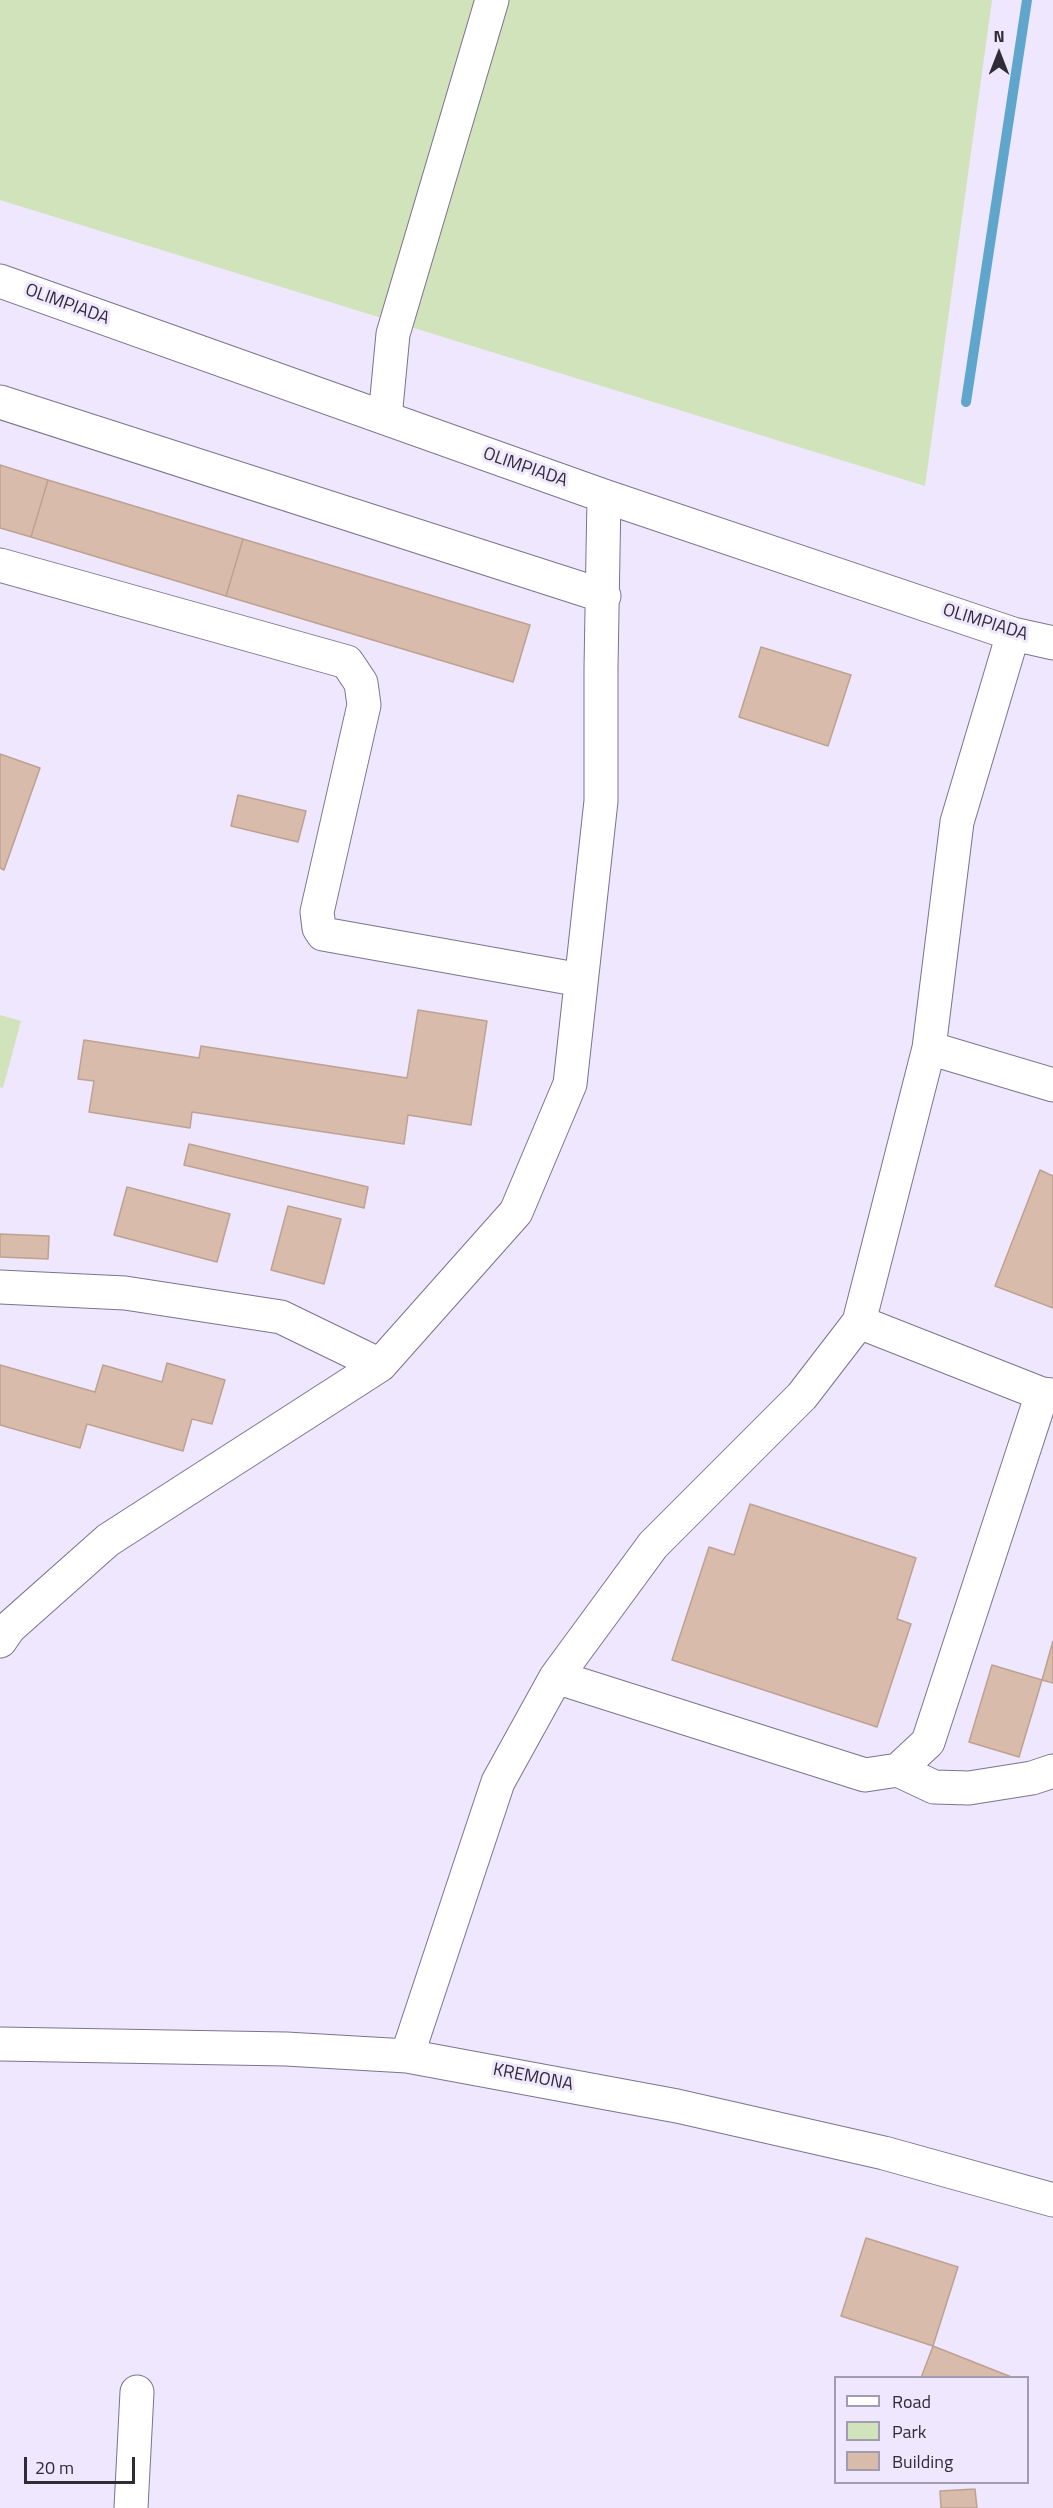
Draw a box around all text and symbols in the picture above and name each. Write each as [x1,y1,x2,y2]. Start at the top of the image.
north arrow [969,24,1029,84]
text: N [993,24,1005,48]
street label: OLIMPIADA [22,280,112,330]
street label: OLIMPIADA [480,443,570,493]
street label: OLIMPIADA [940,600,1030,646]
street label: KREMONA [491,2060,575,2096]
legend [834,2376,1029,2484]
text: Road [892,2388,931,2415]
text: Park [892,2418,926,2445]
scale bar [27,2445,138,2483]
text: Building [892,2448,953,2475]
text: 20 m [35,2454,74,2481]

